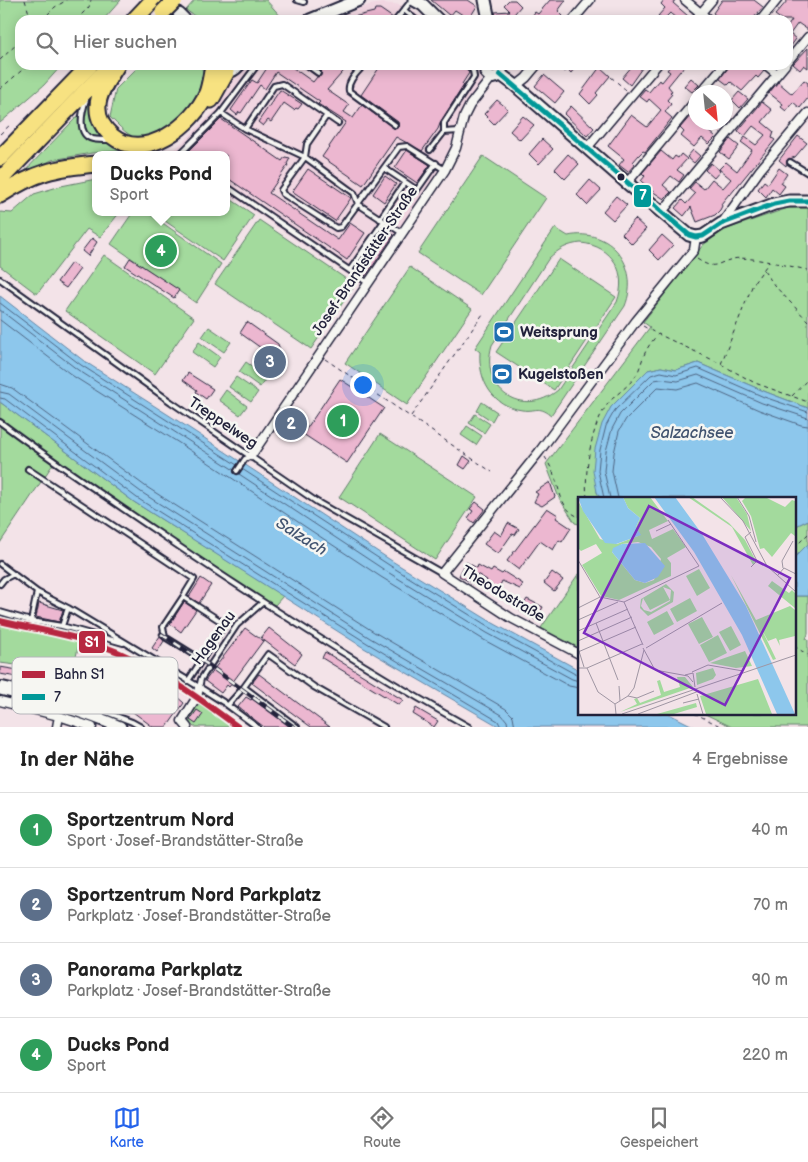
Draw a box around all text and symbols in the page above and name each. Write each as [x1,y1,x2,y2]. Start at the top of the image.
search box [15,15,793,70]
icon: search [33,29,61,57]
text: Hier suchen [73,31,177,54]
north arrow [688,85,733,130]
popup [92,151,230,216]
text: Ducks Pond [110,163,212,186]
unlabelled marker [616,172,626,182]
street label: Josef-Brandstätter-Straße [308,183,422,339]
line badge: 7 [633,184,652,208]
text: Sport [110,186,149,205]
text: 7 [639,187,647,204]
pin: 4 [145,232,177,270]
sports icon: Weitsprung [492,320,516,344]
place label: Weitsprung [520,323,598,342]
pin: 3 [254,343,286,381]
sports icon: Kugelstoßen [490,362,514,386]
place label: Kugelstoßen [518,365,604,384]
your location [350,372,376,398]
street label: Treppelweg [185,393,261,453]
pin: 1 [327,402,359,440]
pin: 2 [275,405,307,443]
water label: Salzachsee [650,424,734,443]
inset map [578,497,796,714]
water label: Salzach [272,514,330,560]
street label: Theodostraße [458,562,548,626]
street label: Hagenau [188,607,240,669]
line badge: S1 [78,630,106,654]
text: S1 [85,634,99,651]
legend [12,657,178,714]
text: Bahn S1 [54,666,105,683]
text: 7 [54,689,61,706]
text: In der Nähe [20,747,134,772]
text: 4 Ergebnisse [692,750,788,769]
text: Sportzentrum Nord [67,809,234,832]
text: 1 [33,821,39,840]
text: 40 m [751,821,788,840]
text: Sport · Josef-Brandstätter-Straße [67,832,303,851]
text: Sportzentrum Nord Parkplatz [67,884,321,907]
text: 2 [31,896,41,915]
text: 70 m [753,896,788,915]
text: Parkplatz · Josef-Brandstätter-Straße [67,907,331,926]
text: Panorama Parkplatz [67,959,242,982]
text: 3 [31,971,41,990]
text: 90 m [752,971,788,990]
text: Parkplatz · Josef-Brandstätter-Straße [67,982,331,1001]
text: Ducks Pond [67,1034,169,1057]
text: 4 [31,1046,41,1065]
text: 220 m [742,1046,788,1065]
text: Sport [67,1057,106,1076]
tab: Karte [110,1104,144,1151]
tab: Route [363,1104,401,1151]
tab: Gespeichert [620,1104,698,1151]

